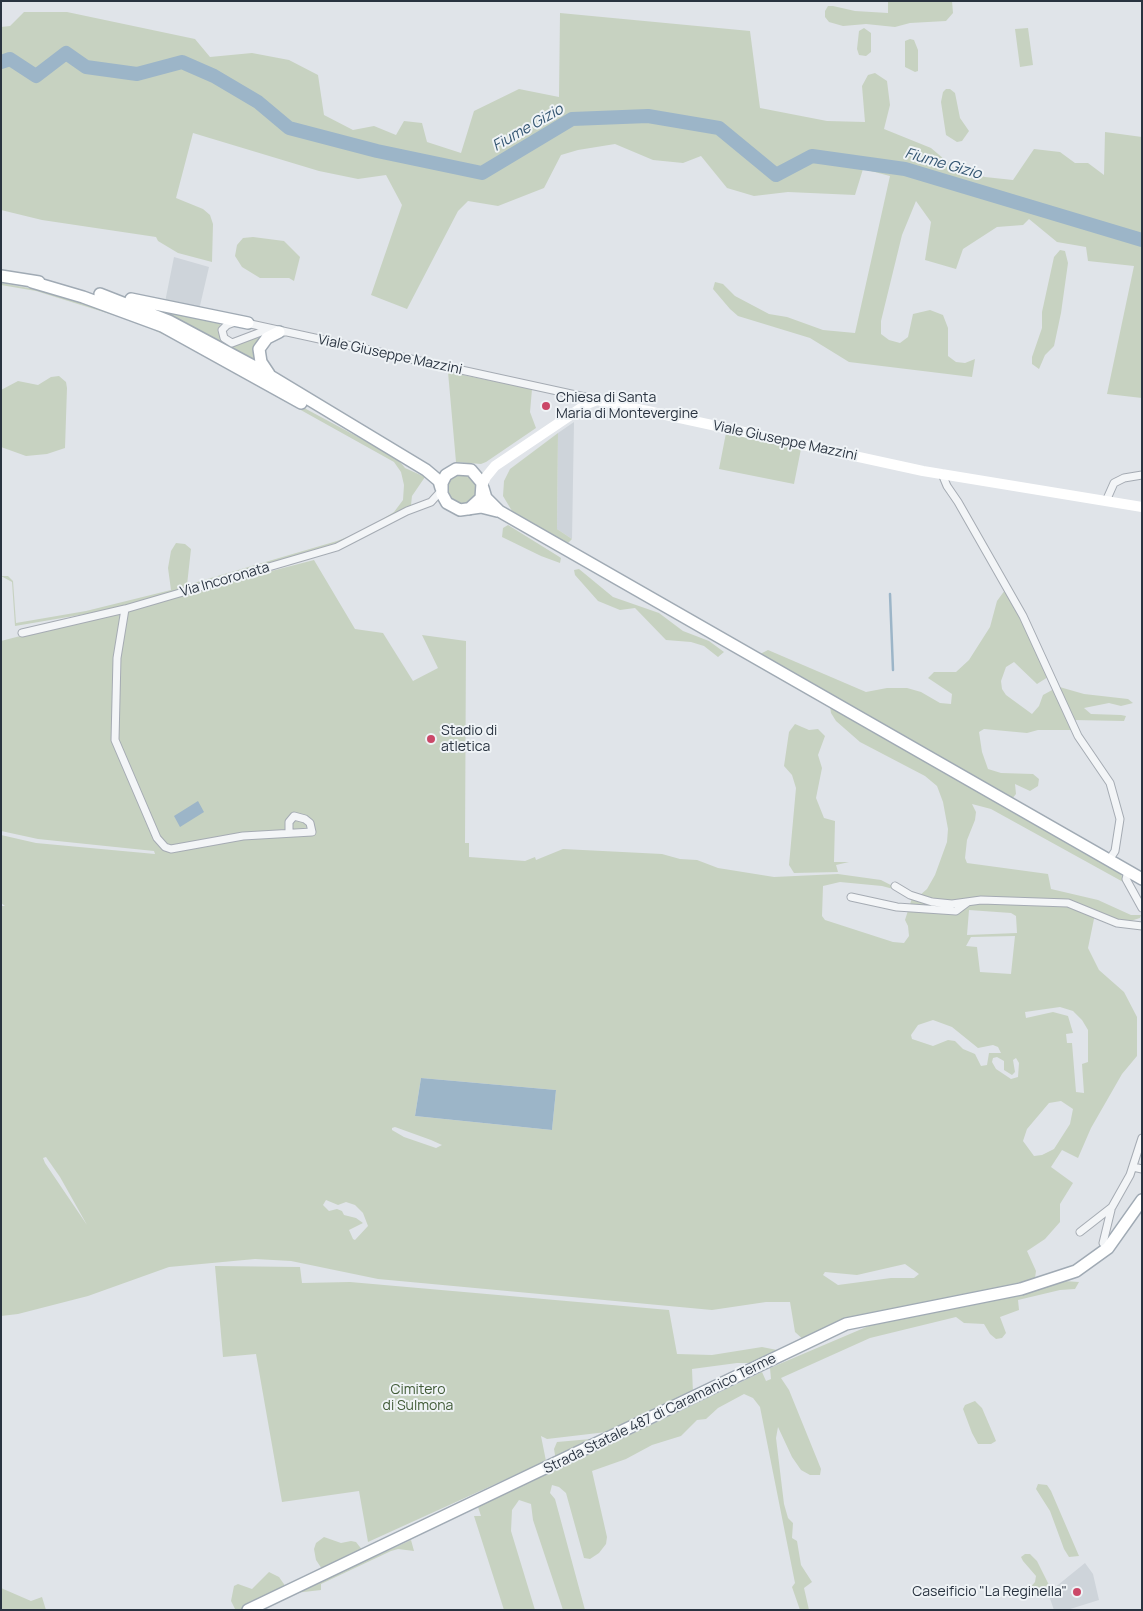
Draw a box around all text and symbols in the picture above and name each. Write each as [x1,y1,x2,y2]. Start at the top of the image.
water label: Fiume Gizio [489,101,567,155]
water label: Fiume Gizio [903,144,983,184]
street label: Viale Giuseppe Mazzini [316,331,464,379]
place label: Chiesa di Santa Maria di Montevergine [556,390,698,422]
marker: Chiesa di Santa Maria di Montevergine [540,400,552,412]
street label: Viale Giuseppe Mazzini [711,417,859,465]
street label: Via Incoronata [178,559,272,601]
place label: Stadio di atletica [441,723,497,756]
marker: Stadio di atletica [425,733,437,745]
street label: Strada Statale 487 di Caramanico Terme [541,1350,779,1478]
park label: Cimitero di Sulmona [383,1382,453,1414]
place label: Caseificio "La Reginella" [912,1584,1067,1600]
marker: Caseificio "La Reginella" [1071,1586,1083,1598]

